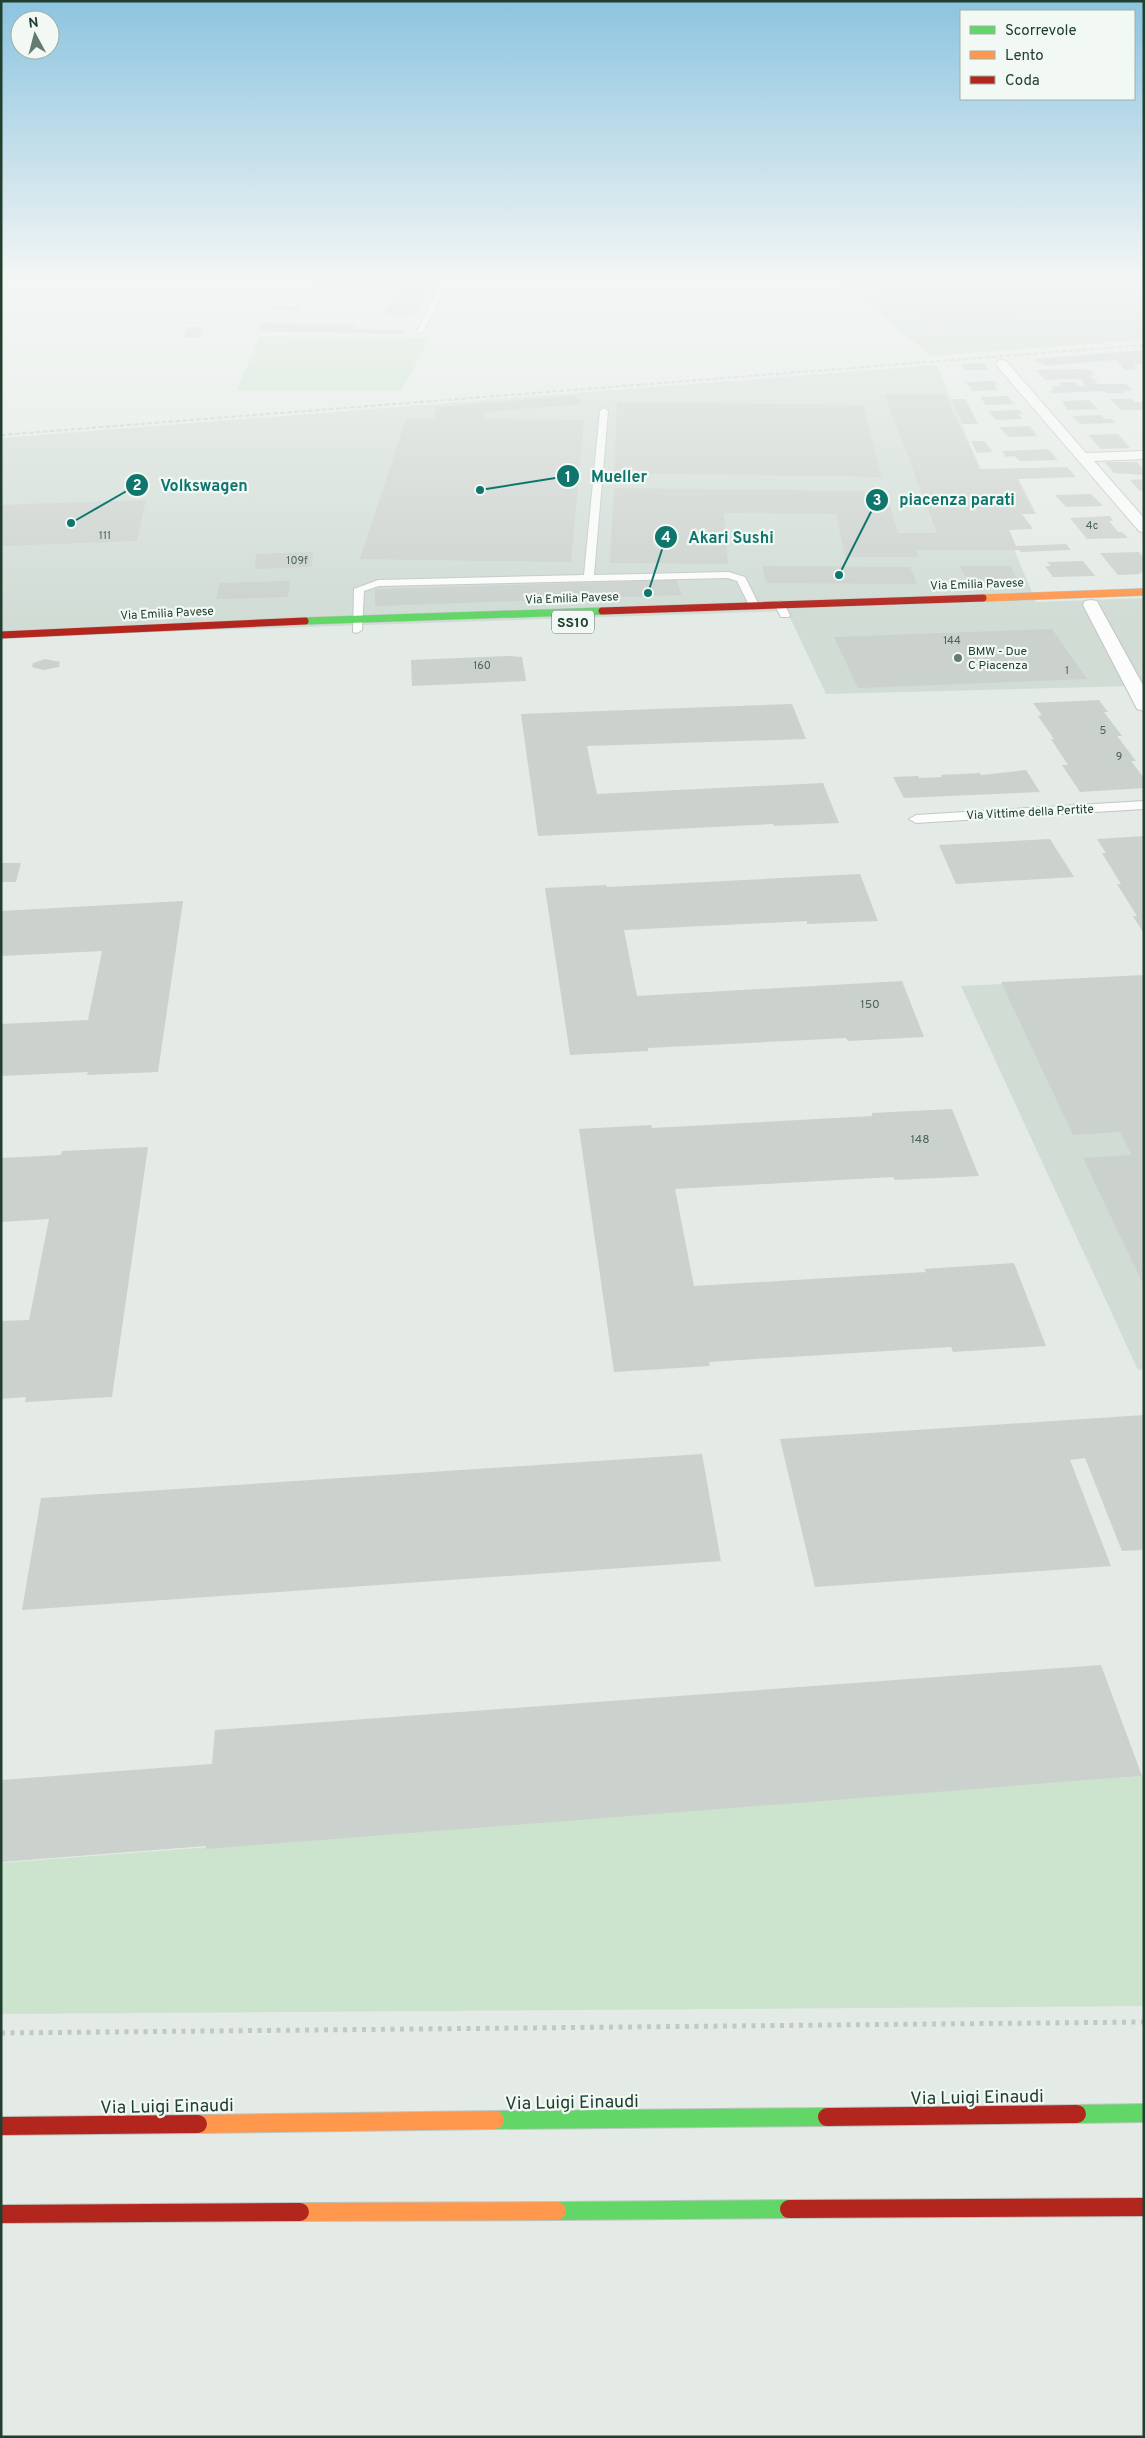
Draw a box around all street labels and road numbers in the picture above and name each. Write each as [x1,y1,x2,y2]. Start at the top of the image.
street label: Via Emilia Pavese [930,575,1024,595]
street label: Via Emilia Pavese [525,589,619,609]
street label: Via Emilia Pavese [120,604,214,624]
road number: SS10 [552,610,594,634]
street label: Via Vittime della Pertite [966,802,1094,824]
street label: Via Luigi Einaudi [910,2086,1044,2111]
street label: Via Luigi Einaudi [505,2091,639,2116]
street label: Via Luigi Einaudi [100,2095,234,2120]

